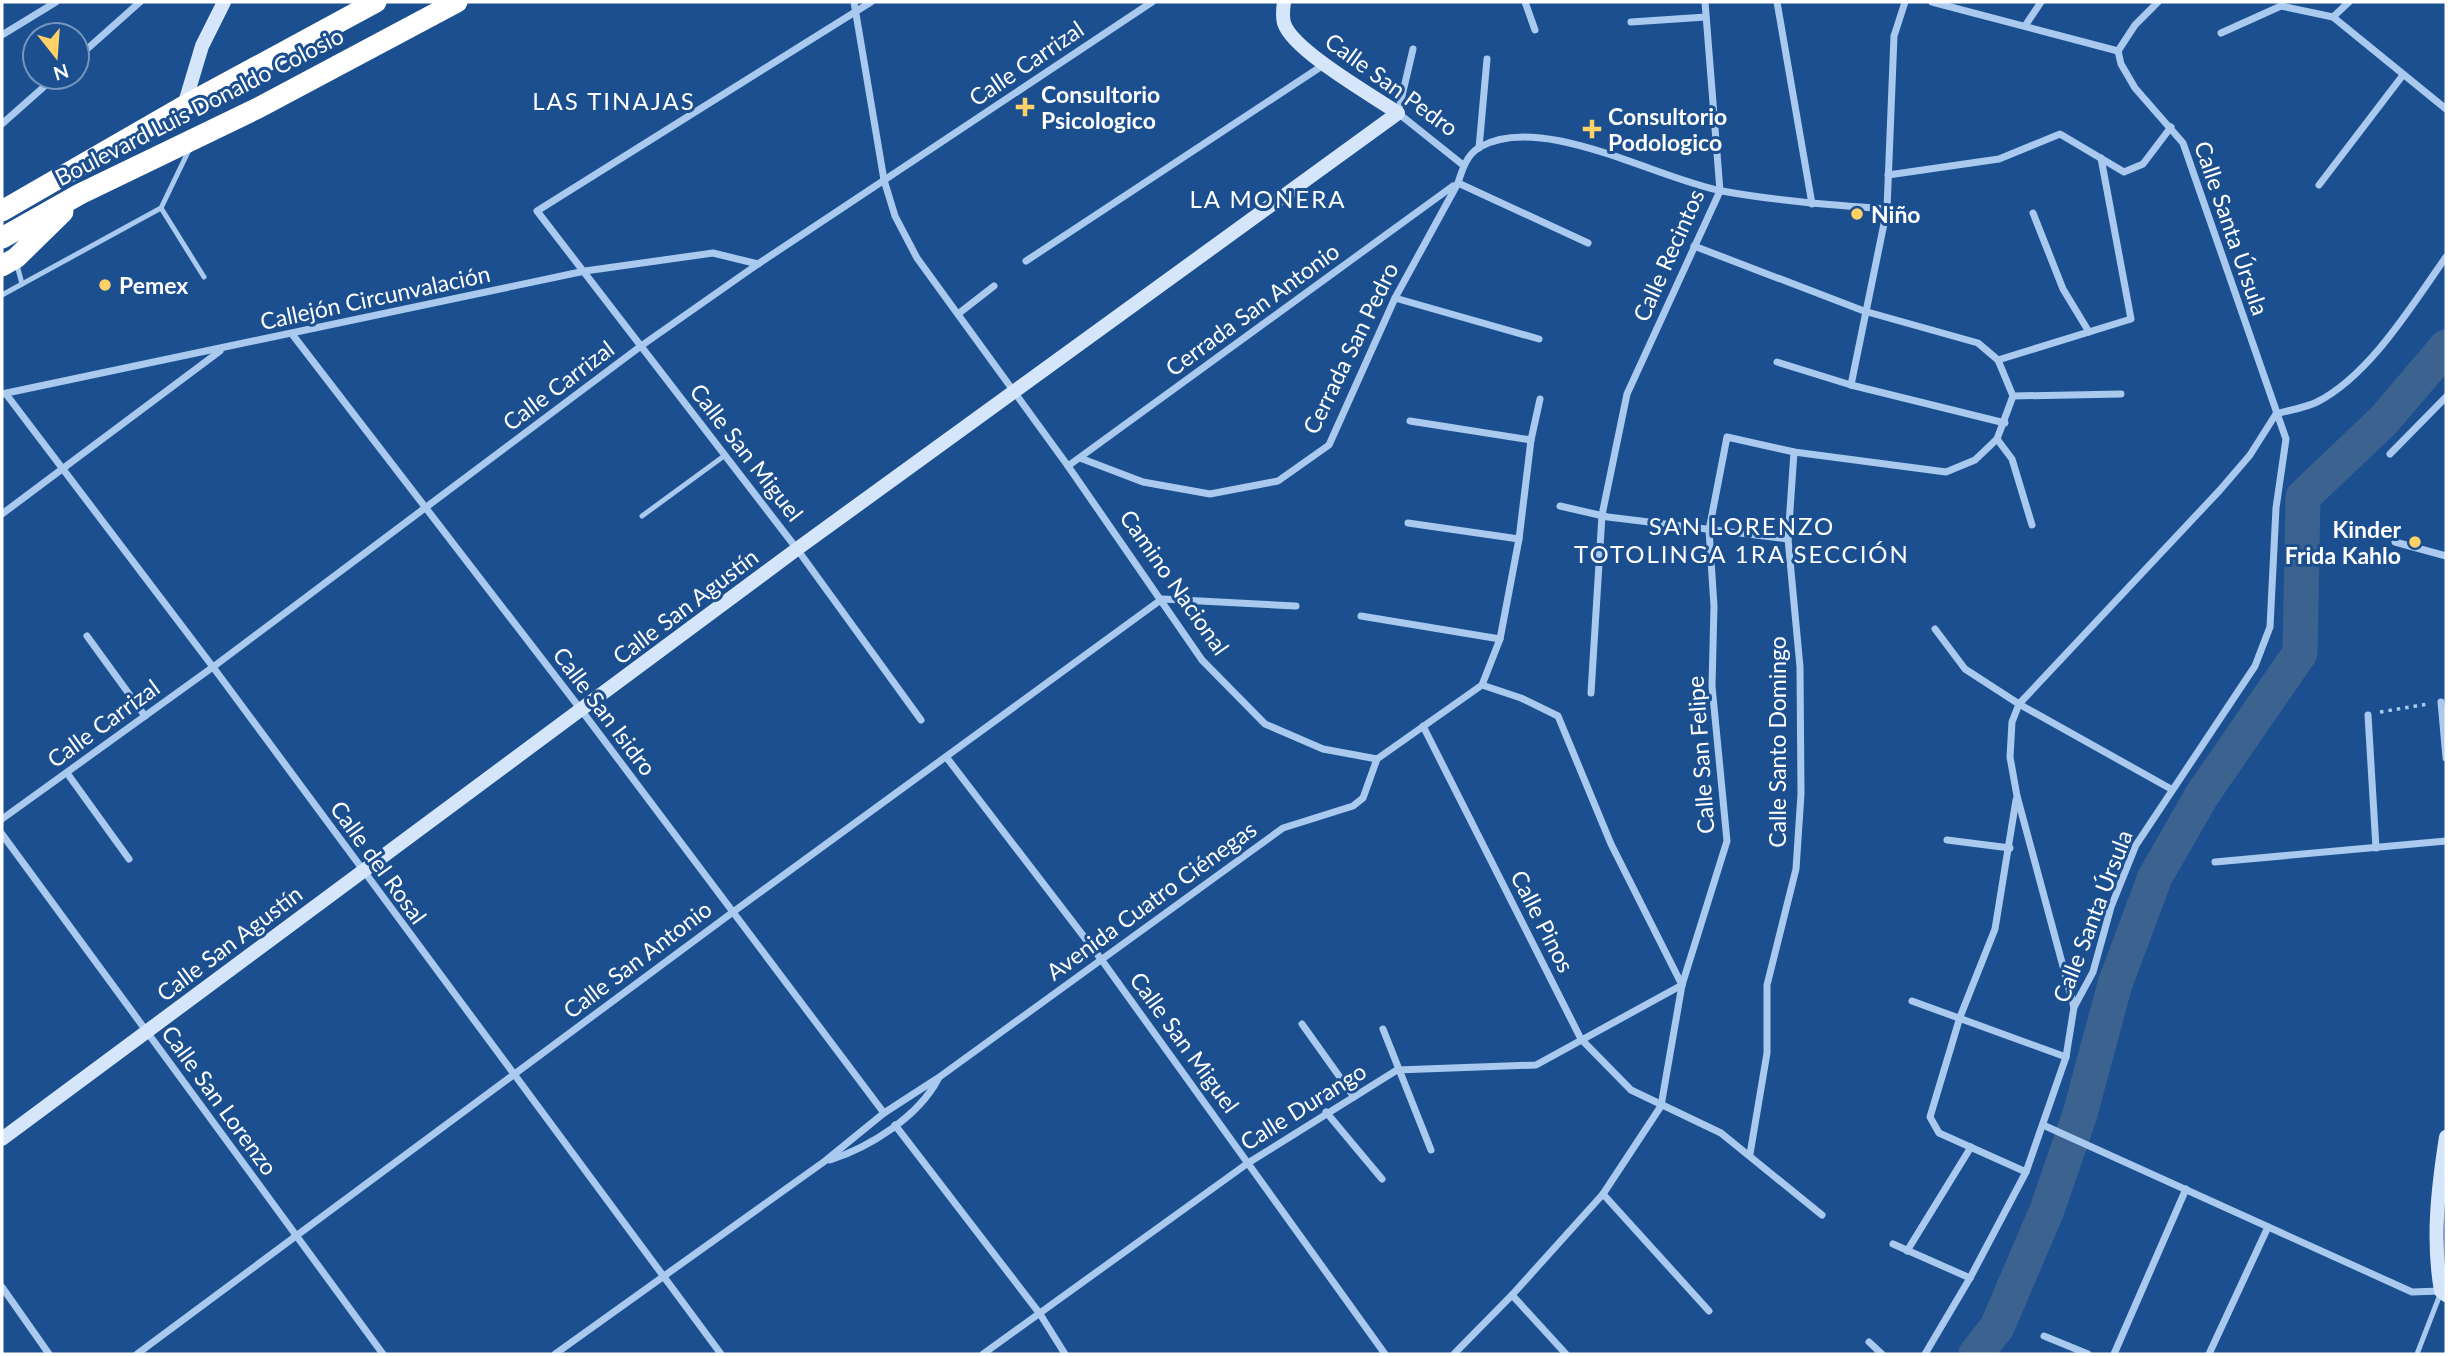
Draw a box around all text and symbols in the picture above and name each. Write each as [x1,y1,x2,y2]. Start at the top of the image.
street label: Calle Carrizal [963,14,1089,112]
north arrow [21,21,91,91]
street label: Boulevard Luis Donaldo Colosio [50,21,348,191]
street label: Calle San Pedro [1320,26,1464,142]
text: N [51,60,71,86]
place label: Consultorio Psicologico [1041,80,1160,134]
district label: LAS TINAJAS [532,86,696,115]
marker: Consultorio Psicologico [1015,97,1035,117]
place label: Consultorio Podologico [1608,102,1727,156]
marker: Consultorio Podologico [1582,119,1602,139]
street label: Calle Santa Úrsula [2189,137,2275,319]
district label: LA MONERA [1190,184,1346,213]
street label: Calle Recintos [1626,184,1710,325]
place label: Niño [1871,200,1921,228]
marker: Niño [1849,206,1865,222]
street label: Cerrada San Antonio [1160,237,1344,381]
street label: Cerrada San Pedro [1296,258,1404,438]
street label: Callejón Circunvalación [257,259,493,335]
place label: Pemex [119,271,188,299]
marker: Pemex [97,277,113,293]
street label: Calle Carrizal [497,334,619,436]
street label: Calle San Miguel [684,377,810,527]
street label: Camino Nacional [1115,504,1235,660]
district label: SAN LORENZO TOTOLINGA 1RA SECCIÓN [1574,511,1910,568]
place label: Kinder Frida Kahlo [2285,515,2401,569]
marker: Kinder Frida Kahlo [2407,534,2423,550]
street label: Calle San Agustín [607,542,763,670]
street label: Calle Santo Domingo [1763,636,1791,848]
street label: Calle San Isidro [548,641,662,781]
street label: Calle Carrizal [41,673,165,773]
street label: Calle San Felipe [1681,675,1719,835]
street label: Calle del Rosal [325,795,433,929]
street label: Avenida Cuatro Ciénegas [1041,814,1261,986]
street label: Calle Santa Úrsula [2046,826,2138,1006]
street label: Calle Pinos [1505,865,1581,977]
street label: Calle San Agustín [151,879,307,1007]
street label: Calle San Antonio [557,894,717,1024]
street label: Calle San Miguel [1125,966,1245,1118]
street label: Calle San Lorenzo [156,1020,284,1180]
street label: Calle Durango [1235,1056,1371,1156]

